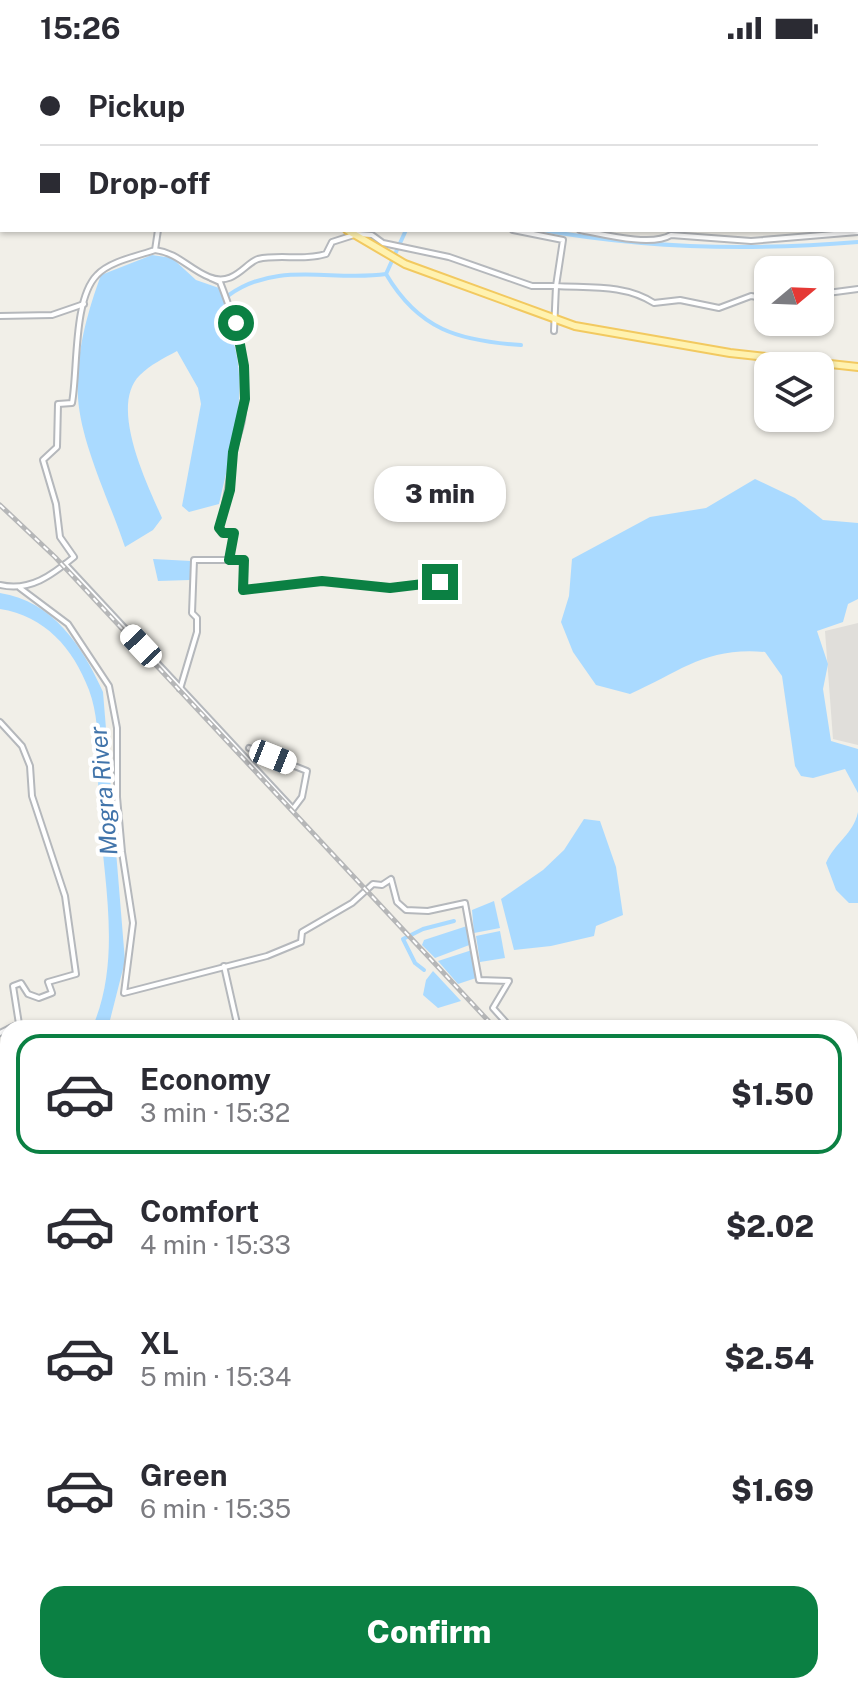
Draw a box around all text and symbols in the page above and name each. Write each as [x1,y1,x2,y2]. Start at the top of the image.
text: 15:26 [40,10,121,46]
text: Pickup [88,88,185,124]
text: Drop-off [88,165,210,201]
north arrow [754,256,834,336]
map controls [754,256,834,432]
route start [218,305,254,341]
button: layers [754,352,834,432]
callout: 3 min [374,466,506,522]
text: 3 min [405,478,475,509]
route end [422,564,458,600]
car [116,620,166,672]
water label: Mogra River [83,724,123,857]
car [246,737,300,777]
icon: car [44,1058,116,1130]
text: Economy [140,1061,271,1097]
text: $1.50 [731,1076,814,1112]
text: 3 min · 15:32 [140,1097,290,1128]
icon: car [44,1190,116,1262]
text: Comfort [140,1193,259,1229]
text: $2.02 [726,1208,814,1244]
text: 4 min · 15:33 [140,1229,291,1260]
icon: car [44,1322,116,1394]
text: XL [140,1325,179,1361]
text: $2.54 [724,1340,814,1376]
text: 5 min · 15:34 [140,1361,291,1392]
icon: car [44,1454,116,1526]
text: Green [140,1457,227,1493]
text: $1.69 [731,1472,814,1508]
text: 6 min · 15:35 [140,1493,291,1524]
button: Confirm [40,1586,818,1678]

